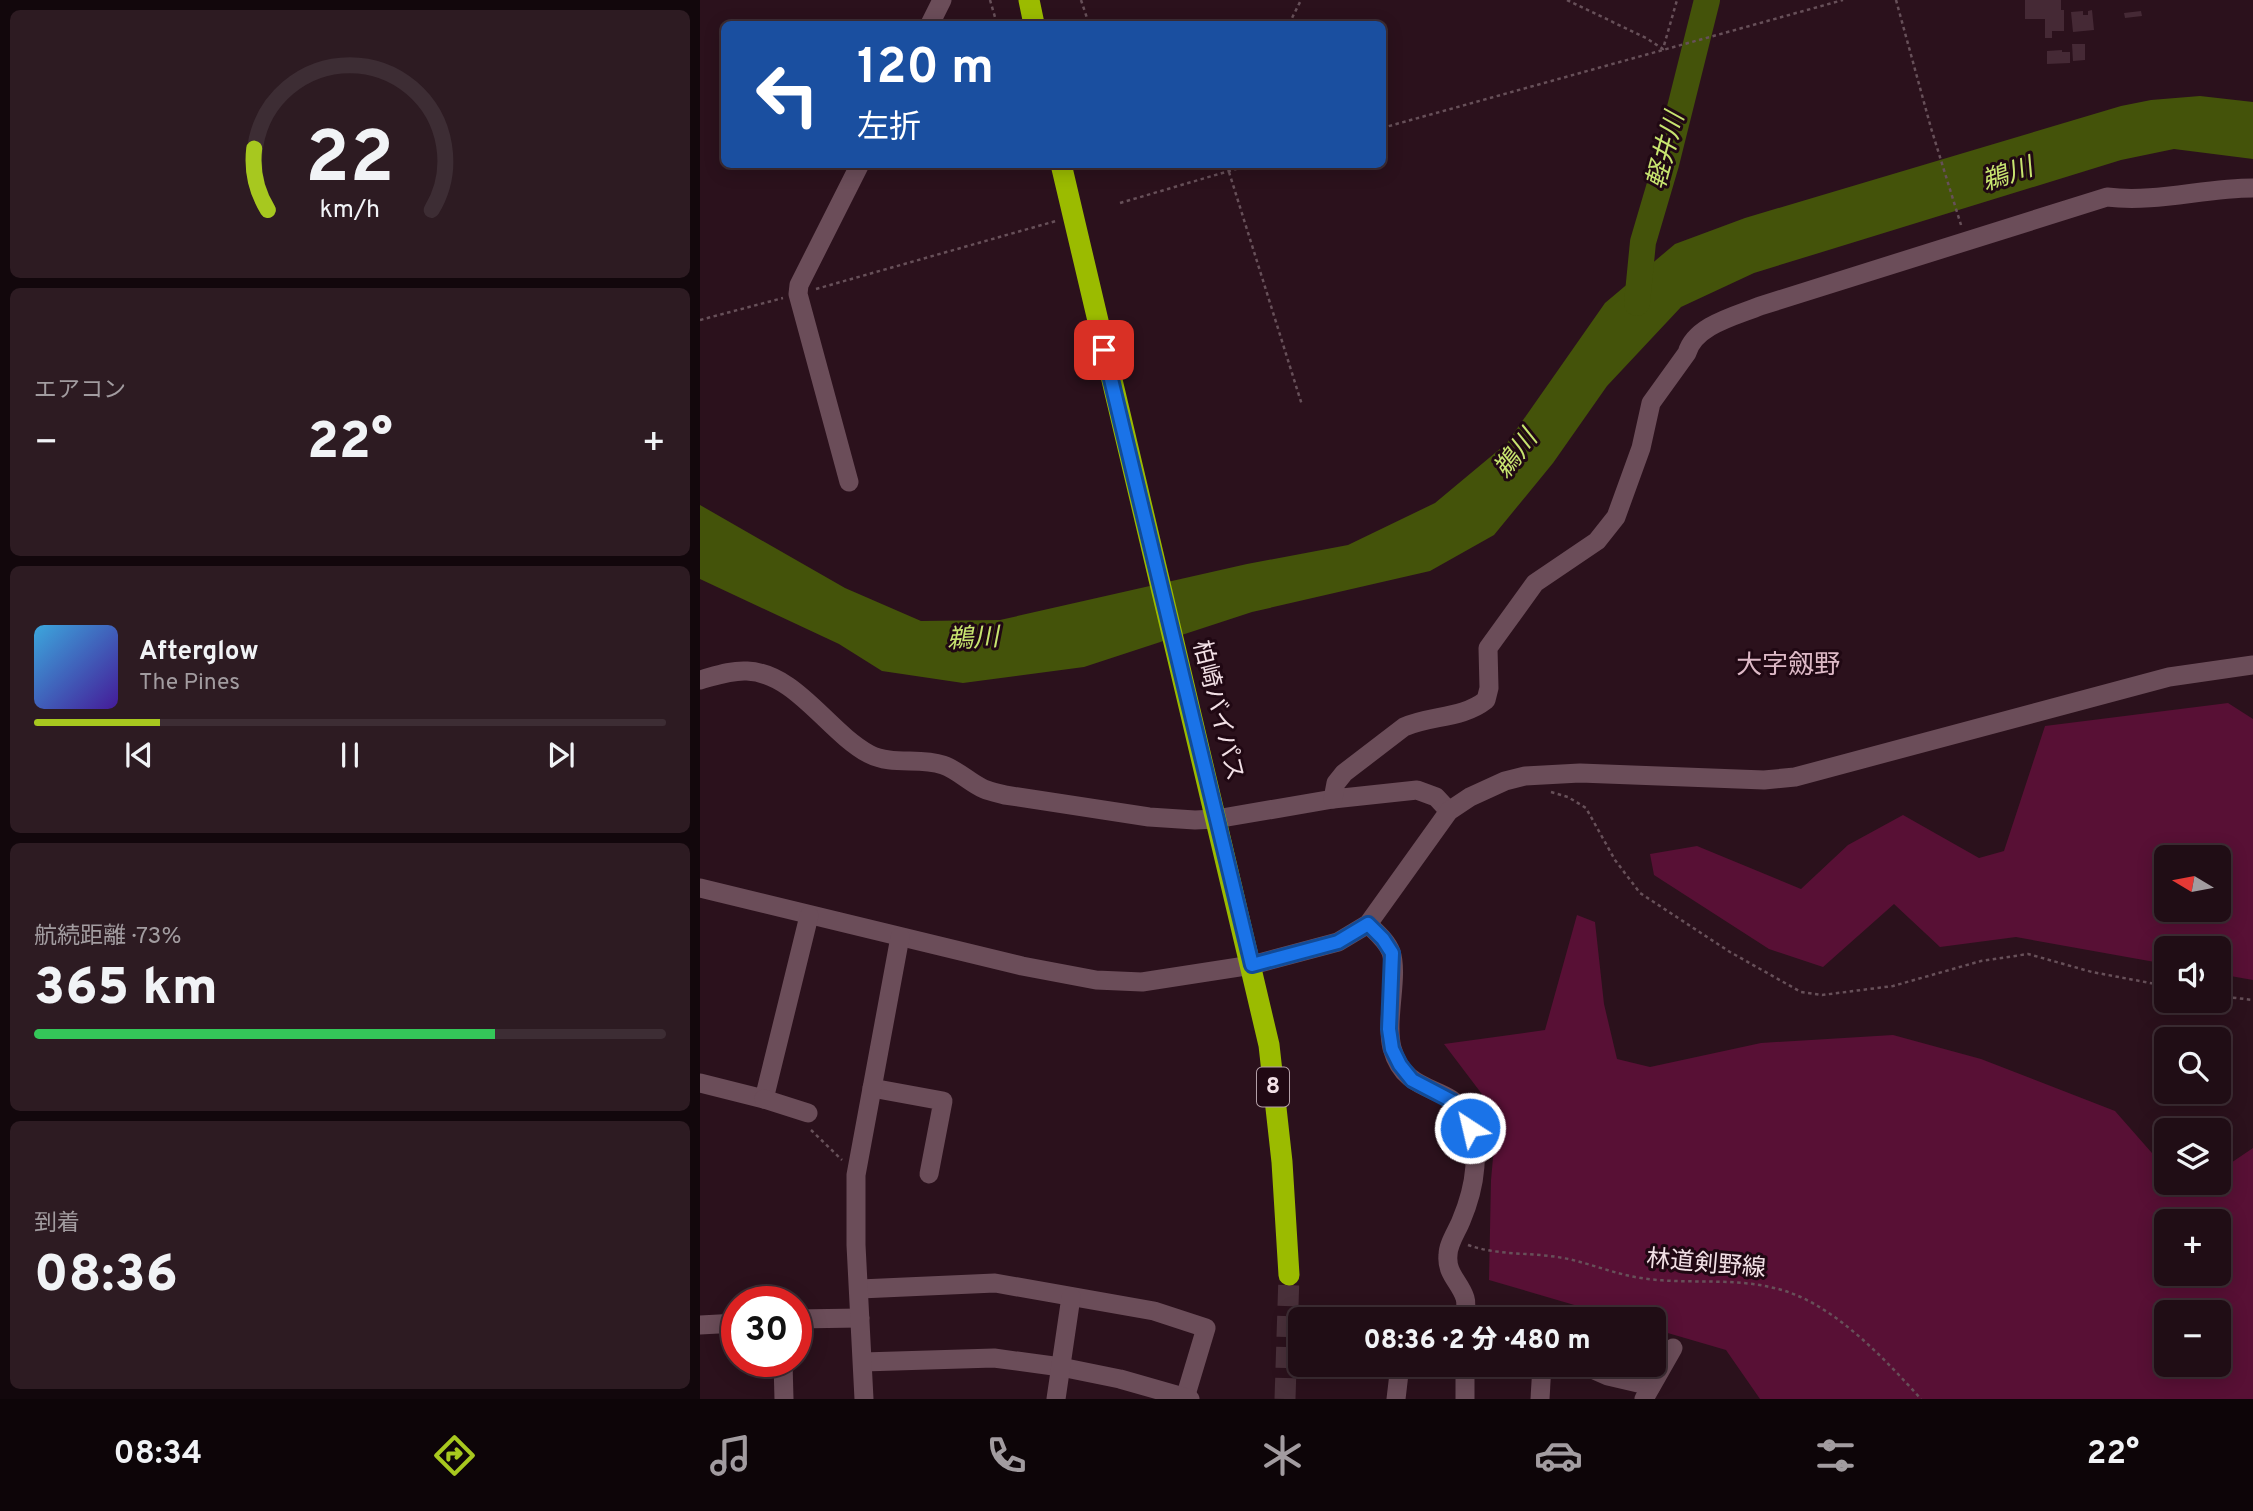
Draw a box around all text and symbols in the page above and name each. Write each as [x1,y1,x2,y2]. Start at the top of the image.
text: 120 m [857,39,994,101]
icon: left [742,49,833,140]
water label: 軽井川 [1641,106,1694,193]
text: 左折 [857,109,921,149]
text: 22 [305,116,395,208]
water label: 鵜川 [1978,151,2041,200]
text: km/h [320,195,380,227]
pin [1074,320,1134,380]
icon: arrive [1085,331,1123,369]
text: エアコン [34,377,126,406]
text: 22° [307,411,393,477]
text: − [34,420,59,469]
text: + [641,420,666,469]
water label: 鵜川 [1488,422,1548,486]
water label: 鵜川 [946,622,1003,658]
text: Afterglow [139,636,259,669]
street label: 柏崎バイパス [1185,638,1249,784]
district label: 大字劔野 [1736,650,1840,683]
text: The Pines [139,669,240,698]
icon: previous [120,736,158,774]
icon: pause [331,736,369,774]
icon: next [542,736,580,774]
north arrow [2154,845,2231,922]
map controls [2154,845,2231,1377]
text: 航続距離 · 73% [34,923,181,952]
button: sound [2154,936,2231,1013]
text: 365 km [34,957,218,1023]
button: search [2154,1027,2231,1104]
road number: 8 [1257,1068,1289,1106]
position arrow [1433,1091,1507,1165]
button: layers [2154,1118,2231,1195]
button: + [2154,1209,2231,1286]
text: 到着 [34,1210,80,1239]
text: 08:36 [34,1244,178,1310]
street label: 林道剣野線 [1645,1245,1767,1285]
speed limit sign: 30 [721,1286,812,1377]
button: − [2154,1300,2231,1377]
text: 08:36 · 2 分 · 480 m [1364,1325,1590,1358]
icon: directions [430,1431,479,1480]
icon: music [706,1431,755,1480]
icon: phone [982,1431,1031,1480]
icon: climate [1258,1431,1307,1480]
icon: car [1534,1431,1583,1480]
icon: filters [1811,1431,1860,1480]
text: 08:34 [114,1435,202,1475]
text: 22° [2087,1435,2139,1475]

